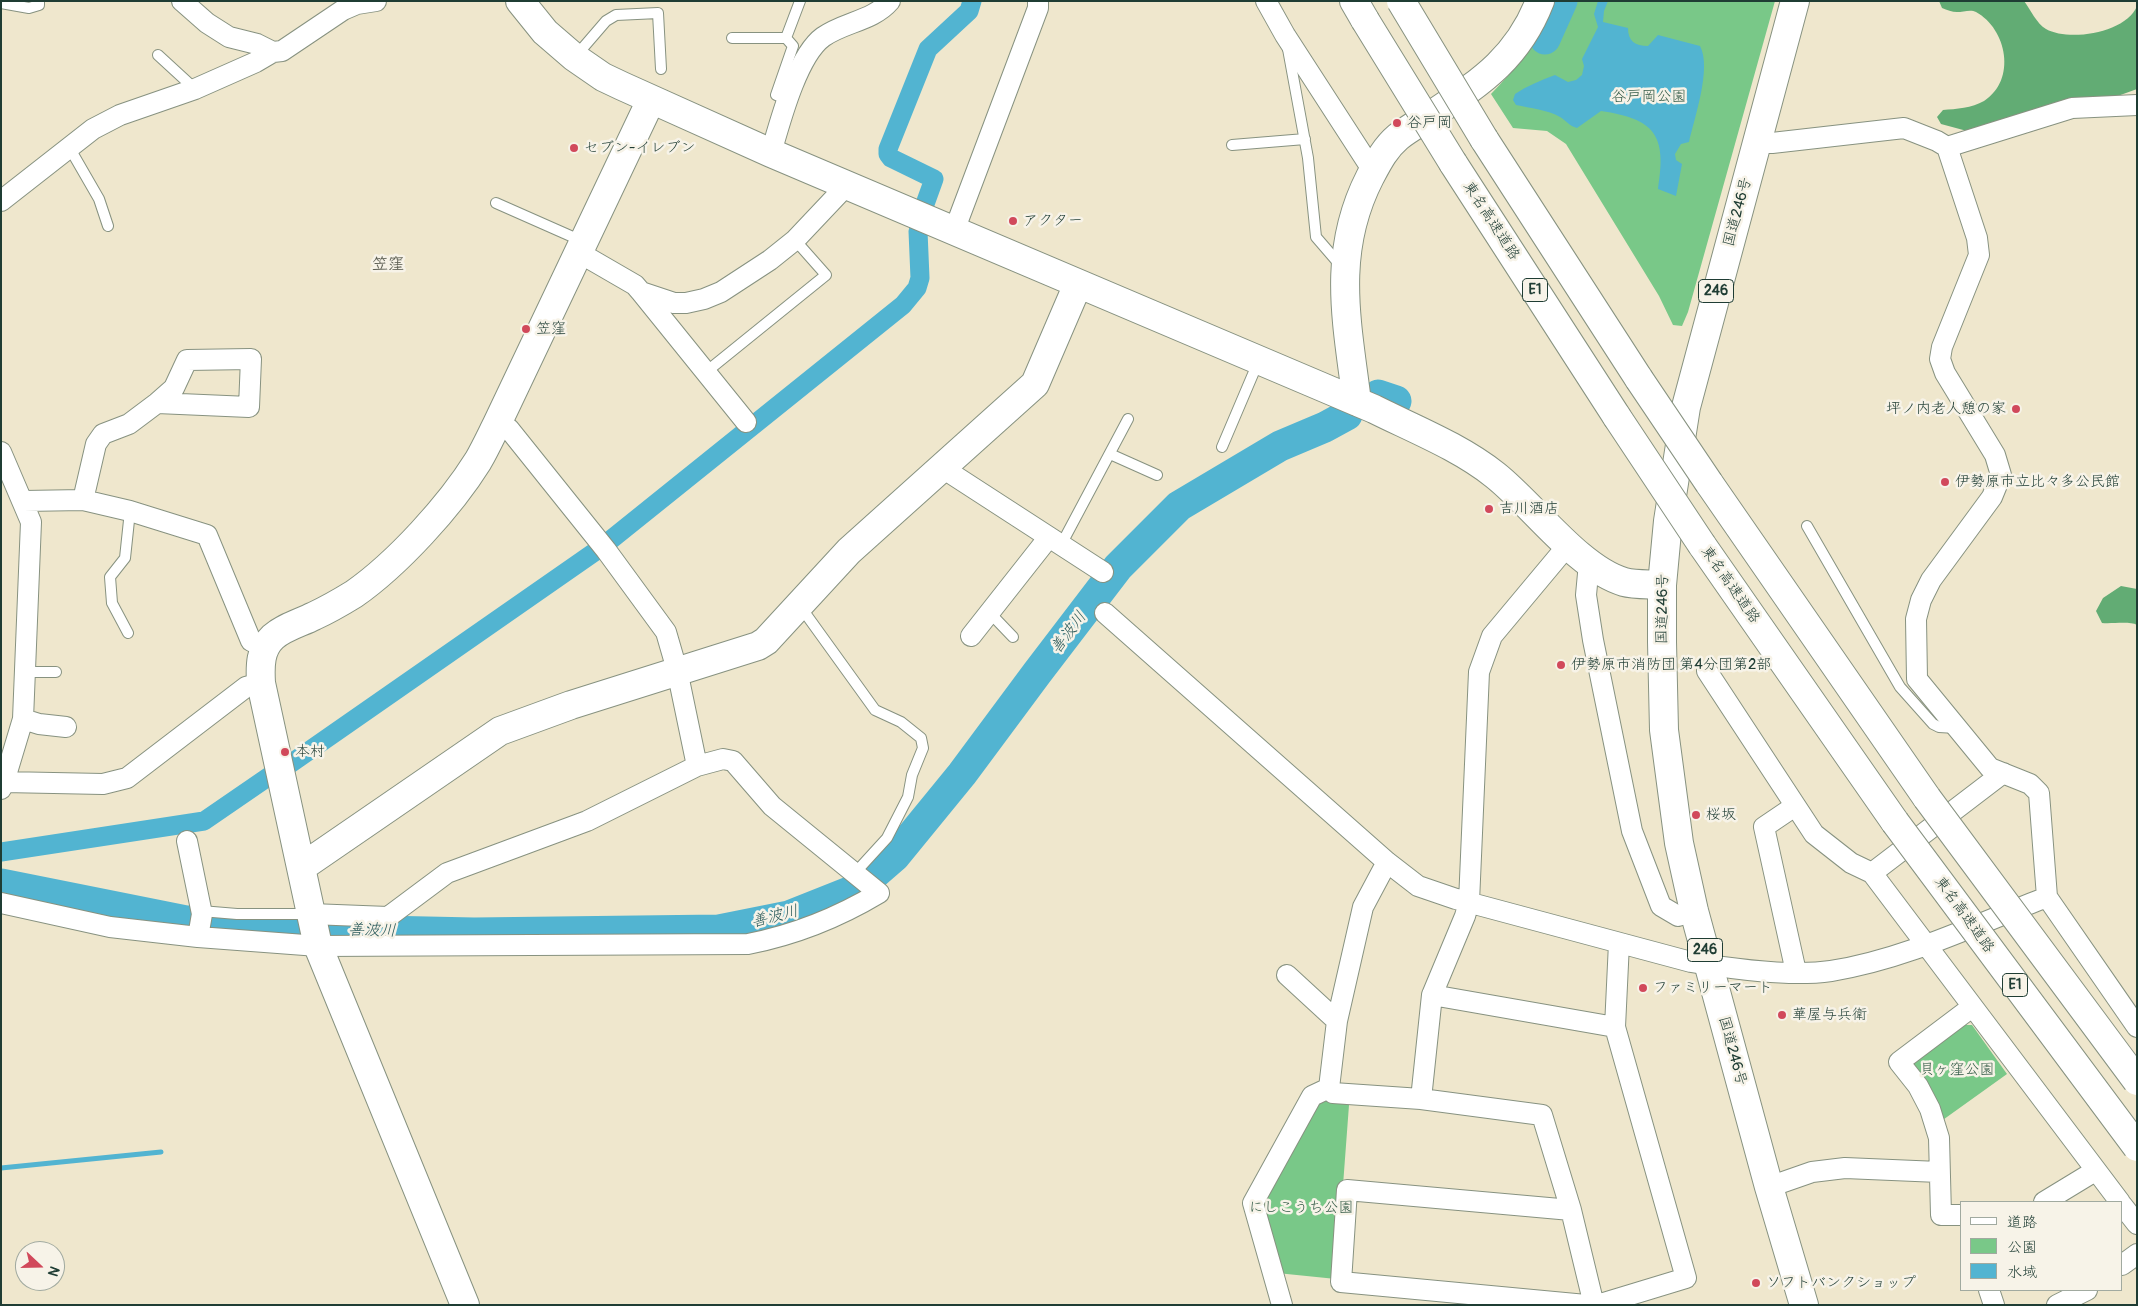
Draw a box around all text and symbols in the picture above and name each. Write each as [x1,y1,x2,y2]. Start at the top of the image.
park label: 谷戸岡公園 [1612,88,1686,106]
place label: 谷戸岡 [1407,114,1452,132]
marker: 谷戸岡 [1391,117,1403,129]
place label: セブン-イレブン [584,139,695,157]
marker: セブン-イレブン [568,142,580,154]
street label: 国道246号 [1720,175,1756,249]
street label: 東名高速道路 [1459,178,1523,264]
place label: アクター [1023,212,1083,230]
marker: アクター [1007,215,1019,227]
district label: 笠窪 [372,255,404,275]
road number: E1 [1522,278,1548,302]
road number: 246 [1698,280,1734,302]
place label: 笠窪 [536,320,566,338]
marker: 笠窪 [520,323,532,335]
place label: 坪ノ内老人憩の家 [1886,400,2006,418]
marker: 坪ノ内老人憩の家 [2010,403,2022,415]
place label: 伊勢原市立比々多公民館 [1955,473,2120,491]
marker: 伊勢原市立比々多公民館 [1939,476,1951,488]
place label: 吉川酒店 [1499,500,1559,518]
marker: 吉川酒店 [1483,503,1495,515]
street label: 東名高速道路 [1697,543,1763,627]
street label: 国道246号 [1653,573,1673,645]
water label: 善波川 [1047,608,1091,658]
place label: 伊勢原市消防団 第4分団第2部 [1571,656,1771,674]
marker: 伊勢原市消防団 第4分団第2部 [1555,659,1567,671]
place label: 本村 [295,743,325,761]
marker: 本村 [279,746,291,758]
place label: 桜坂 [1706,806,1736,824]
marker: 桜坂 [1690,809,1702,821]
street label: 東名高速道路 [1930,873,1998,957]
water label: 善波川 [749,902,801,932]
water label: 善波川 [348,921,396,941]
road number: 246 [1688,938,1722,962]
road number: E1 [2002,974,2028,996]
place label: ファミリーマート [1653,979,1773,997]
marker: ファミリーマート [1637,982,1649,994]
place label: 華屋与兵衛 [1792,1006,1867,1024]
marker: 華屋与兵衛 [1776,1009,1788,1021]
street label: 国道246号 [1714,1014,1750,1088]
park label: 貝ヶ窪公園 [1920,1061,1994,1079]
park label: にしこうち公園 [1249,1199,1353,1217]
legend [1960,1201,2123,1291]
text: 道路 [2007,1213,2037,1232]
text: 公園 [2007,1238,2037,1257]
north arrow [15,1241,65,1291]
text: 水域 [2007,1263,2037,1282]
text: N [44,1264,63,1279]
place label: ソフトバンクショップ [1766,1274,1916,1292]
marker: ソフトバンクショップ [1750,1277,1762,1289]

